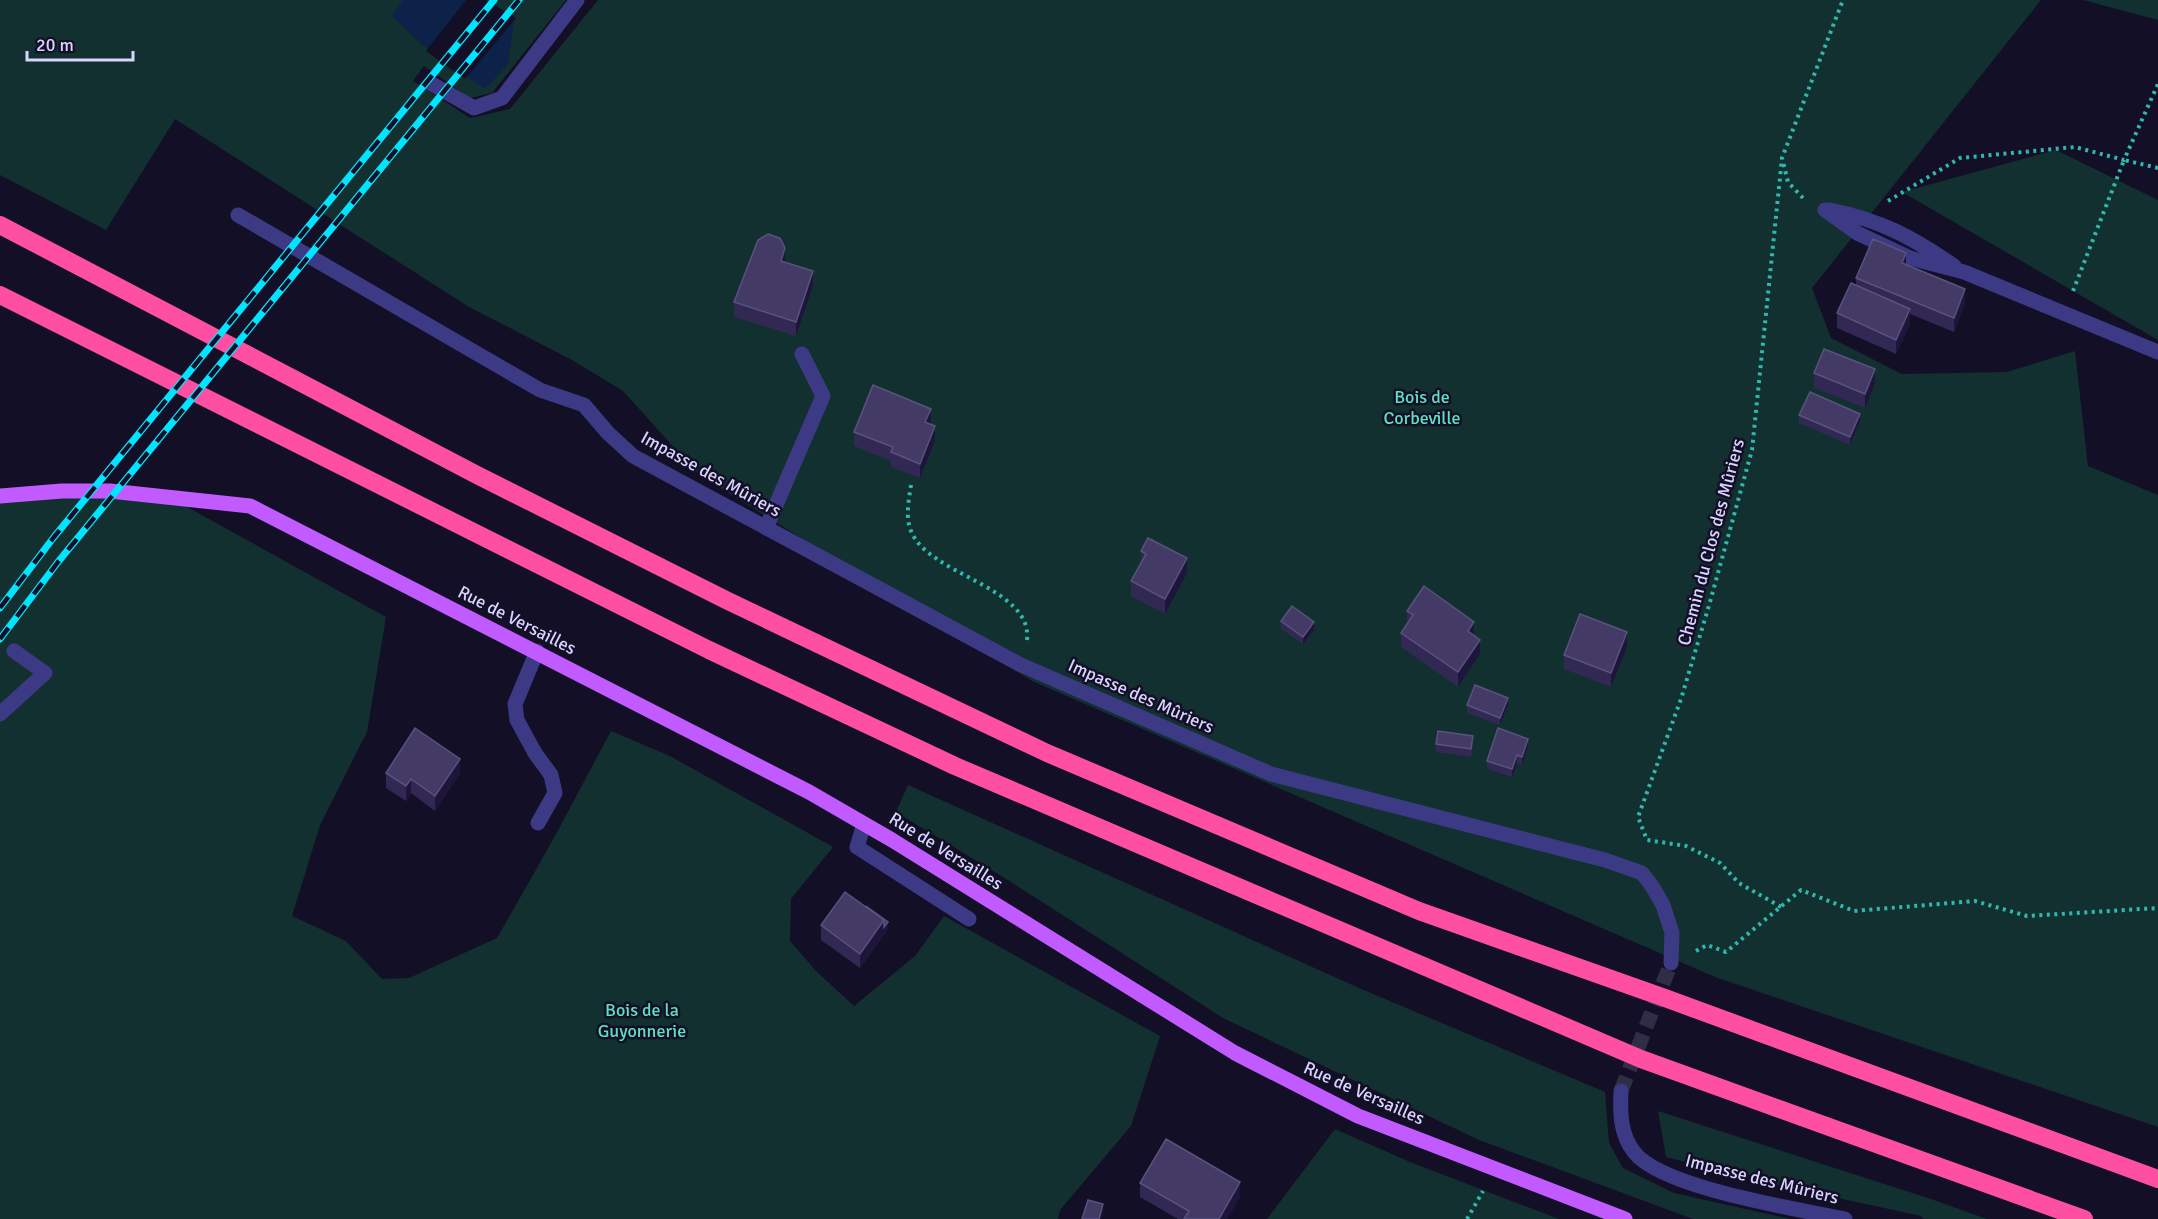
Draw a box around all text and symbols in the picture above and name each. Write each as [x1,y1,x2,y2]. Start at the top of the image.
scale bar [27,24,134,62]
text: 20 m [36,34,74,56]
park label: Bois de Corbeville [1383,386,1461,429]
street label: Impasse des Mûriers [637,426,785,522]
street label: Chemin du Clos des Mûriers [1673,436,1749,648]
street label: Rue de Versailles [454,581,580,659]
street label: Impasse des Mûriers [1065,654,1217,738]
street label: Rue de Versailles [885,807,1007,895]
park label: Bois de la Guyonnerie [598,999,686,1042]
street label: Rue de Versailles [1300,1057,1428,1129]
street label: Impasse des Mûriers [1683,1149,1841,1209]

